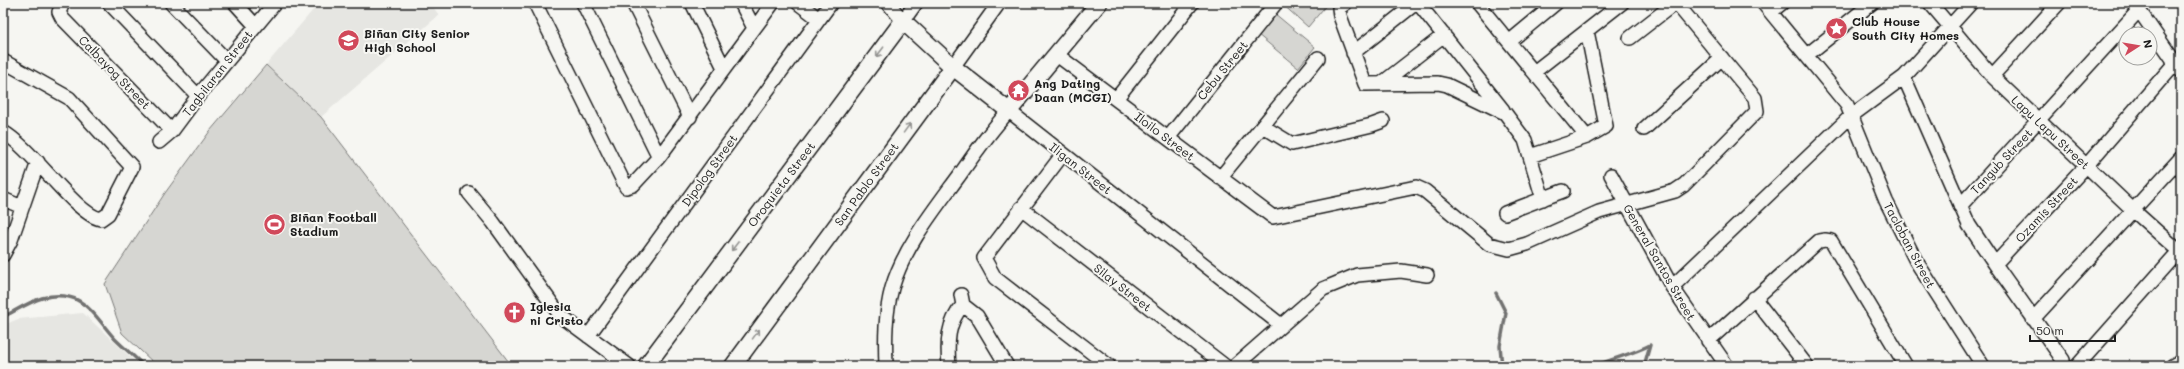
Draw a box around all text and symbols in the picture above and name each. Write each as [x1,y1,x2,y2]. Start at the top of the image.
place label: Club House South City Homes [1852,13,1959,43]
place icon: Club House South City Homes [1824,15,1850,41]
place label: Biñan City Senior High School [364,25,470,55]
north arrow [2118,26,2158,66]
street label: Tagbilaran Street [178,27,256,119]
school or university icon: Biñan City Senior High School [336,27,362,53]
street label: Calbayog Street [76,32,154,112]
street label: Cebu Street [1193,37,1251,103]
text: N [2140,38,2156,49]
one-way arrow [876,46,884,57]
place label: Ang Dating Daan (MCGI) [1034,75,1112,105]
temple icon: Ang Dating Daan (MCGI) [1006,77,1032,103]
street label: Lapu Lapu Street [2008,92,2094,172]
street label: Iloilo Street [1132,108,1198,164]
one-way arrow [903,123,911,134]
street label: Tangub Street [1966,125,2036,197]
street label: Dipolog Street [677,131,741,209]
street label: Oroquieta Street [744,138,818,230]
street label: San Pablo Street [830,139,902,229]
street label: Iligan Street [1046,139,1116,197]
street label: Ozamis Street [2011,173,2081,245]
street label: Tacloban Street [1881,199,1939,291]
street label: General Santos Street [1620,201,1700,323]
place label: Biñan Football Stadium [290,209,377,239]
sports icon: Biñan Football Stadium [261,211,287,237]
one-way arrow [731,240,740,251]
street label: Silay Street [1091,259,1155,315]
place label: Iglesia ni Cristo [530,298,583,328]
church icon: Iglesia ni Cristo [501,300,527,326]
scale bar [2030,317,2115,343]
text: 50 m [2036,322,2064,338]
one-way arrow [752,329,760,340]

